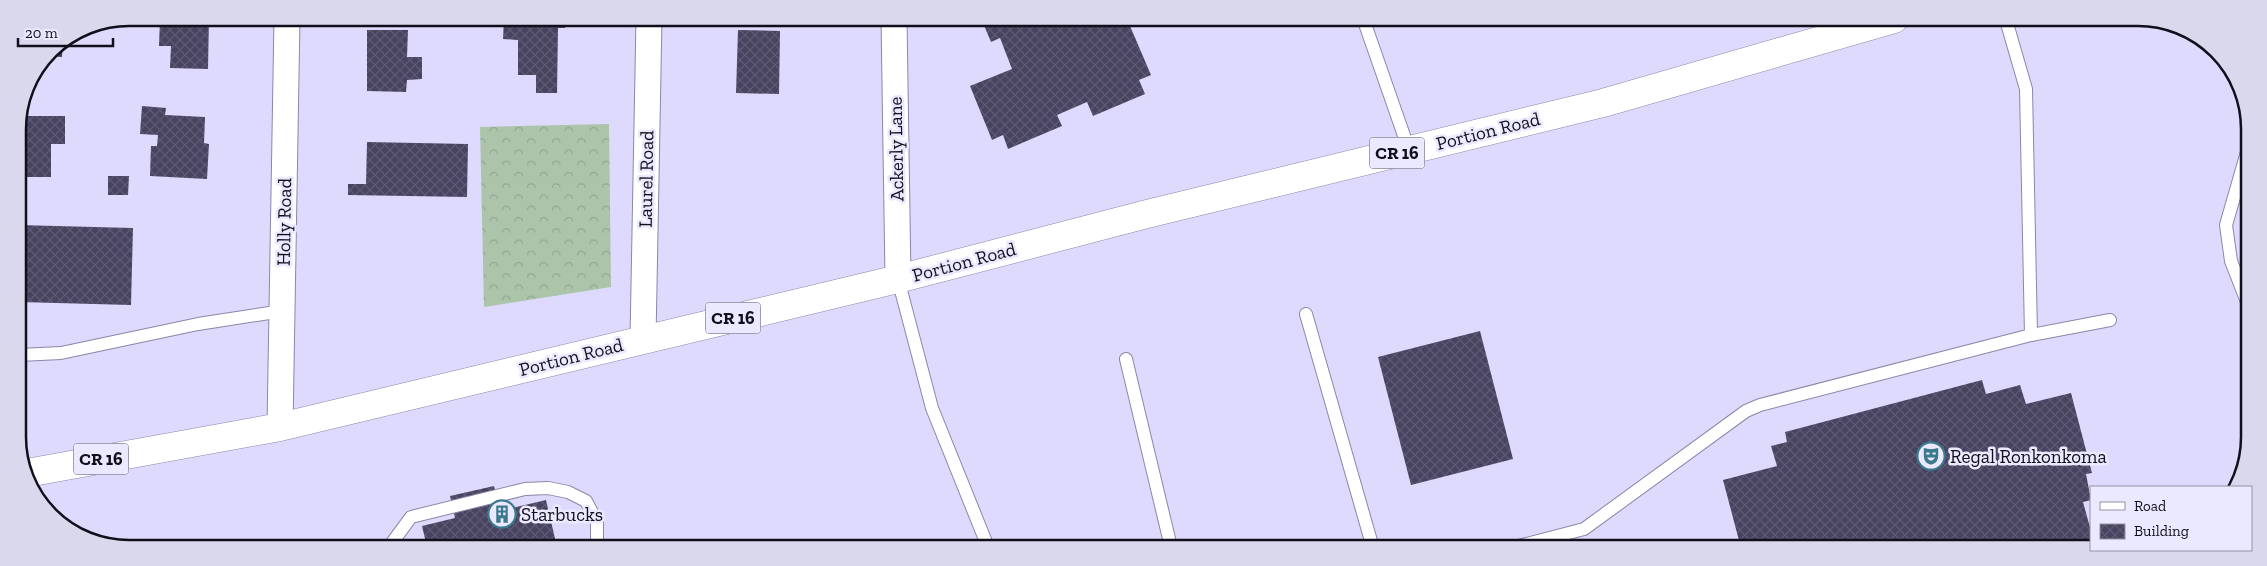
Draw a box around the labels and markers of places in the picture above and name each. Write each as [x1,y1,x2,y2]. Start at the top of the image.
theatre icon: Regal Ronkonkoma [1916,441,1946,471]
place label: Regal Ronkonkoma [1950,445,2107,468]
building icon: Starbucks [487,499,517,529]
place label: Starbucks [521,503,603,526]

